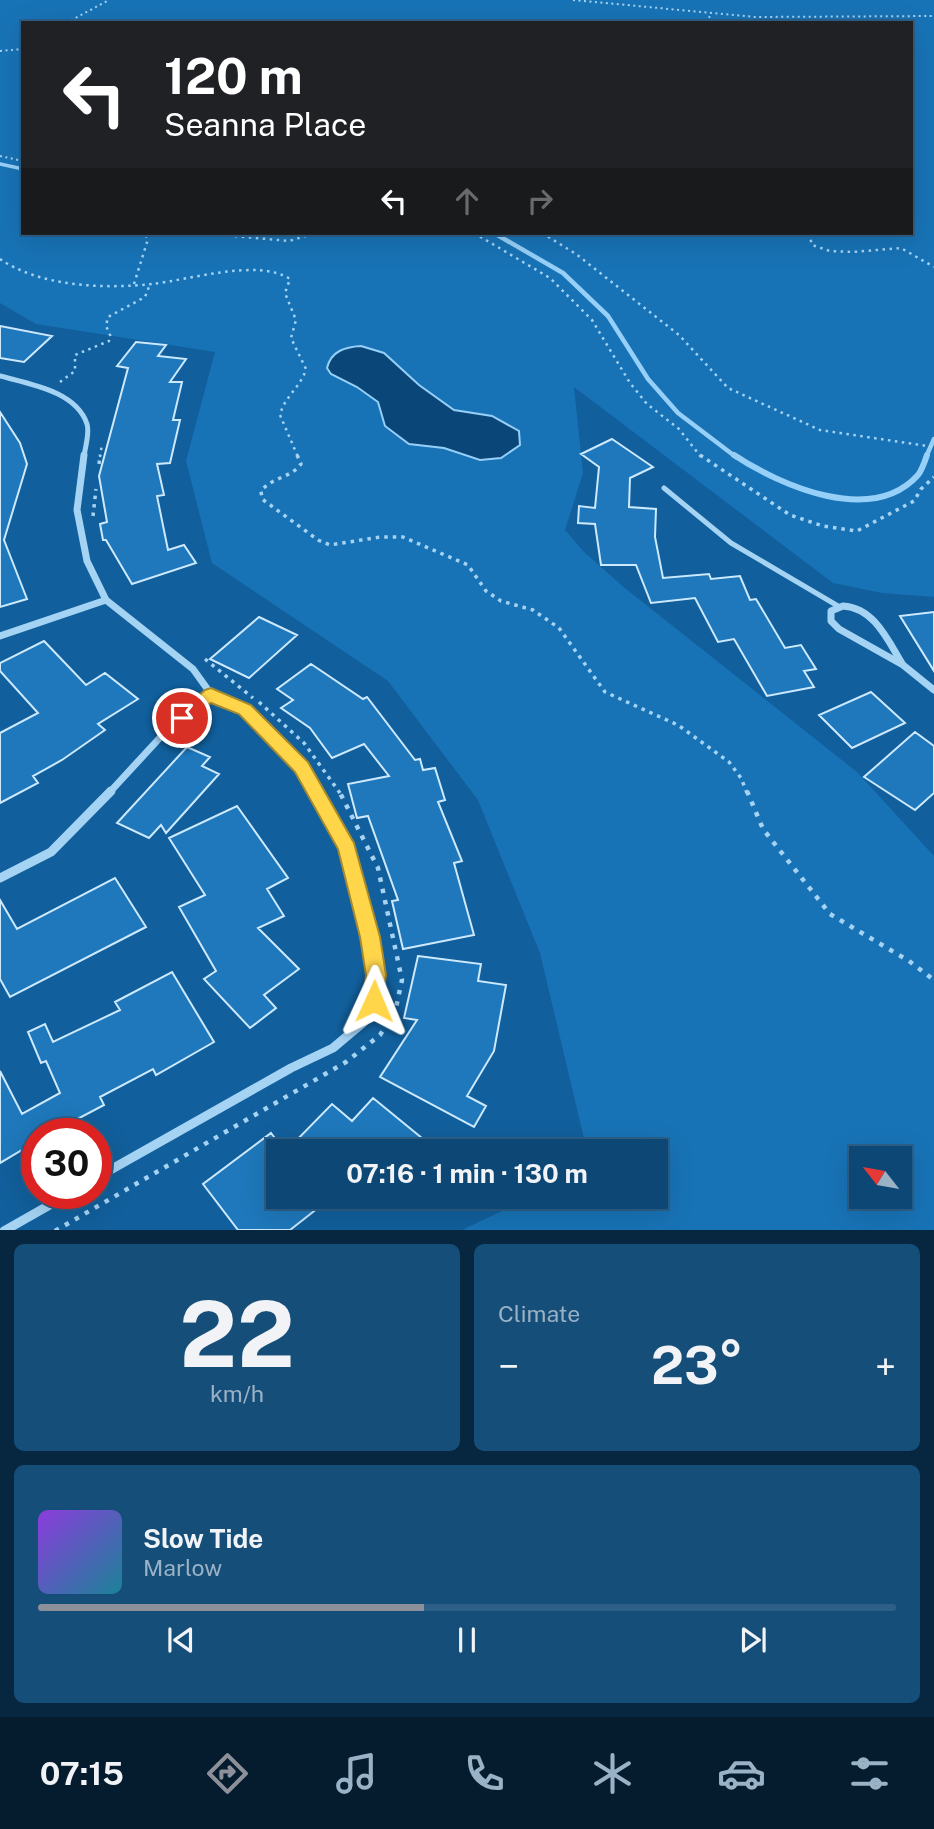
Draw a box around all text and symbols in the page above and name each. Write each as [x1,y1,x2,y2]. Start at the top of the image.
text: 120 m [164,47,303,105]
icon: left [49,49,140,140]
text: Seanna Place [164,106,366,143]
icon: left [375,182,413,220]
icon: ahead [448,182,486,220]
icon: right [521,182,559,220]
pin [152,688,212,748]
icon: arrive [163,699,201,737]
position arrow [337,964,411,1038]
speed limit sign: 30 [21,1118,112,1209]
north arrow [849,1146,912,1209]
map controls [849,1146,912,1209]
text: 07:16 · 1 min · 130 m [346,1158,588,1189]
text: 22 [179,1281,295,1387]
text: Climate [498,1300,580,1327]
text: 23° [651,1335,743,1396]
text: − [498,1344,519,1389]
text: + [875,1344,896,1389]
text: km/h [210,1380,264,1407]
text: Slow Tide [143,1523,263,1554]
text: Marlow [143,1554,222,1581]
icon: previous [162,1621,200,1659]
icon: pause [448,1621,486,1659]
icon: next [734,1621,772,1659]
icon: directions [203,1749,252,1798]
icon: music [332,1749,381,1798]
icon: phone [460,1749,509,1798]
icon: climate [588,1749,637,1798]
icon: car [717,1749,766,1798]
icon: filters [845,1749,894,1798]
text: 07:15 [40,1755,124,1792]

